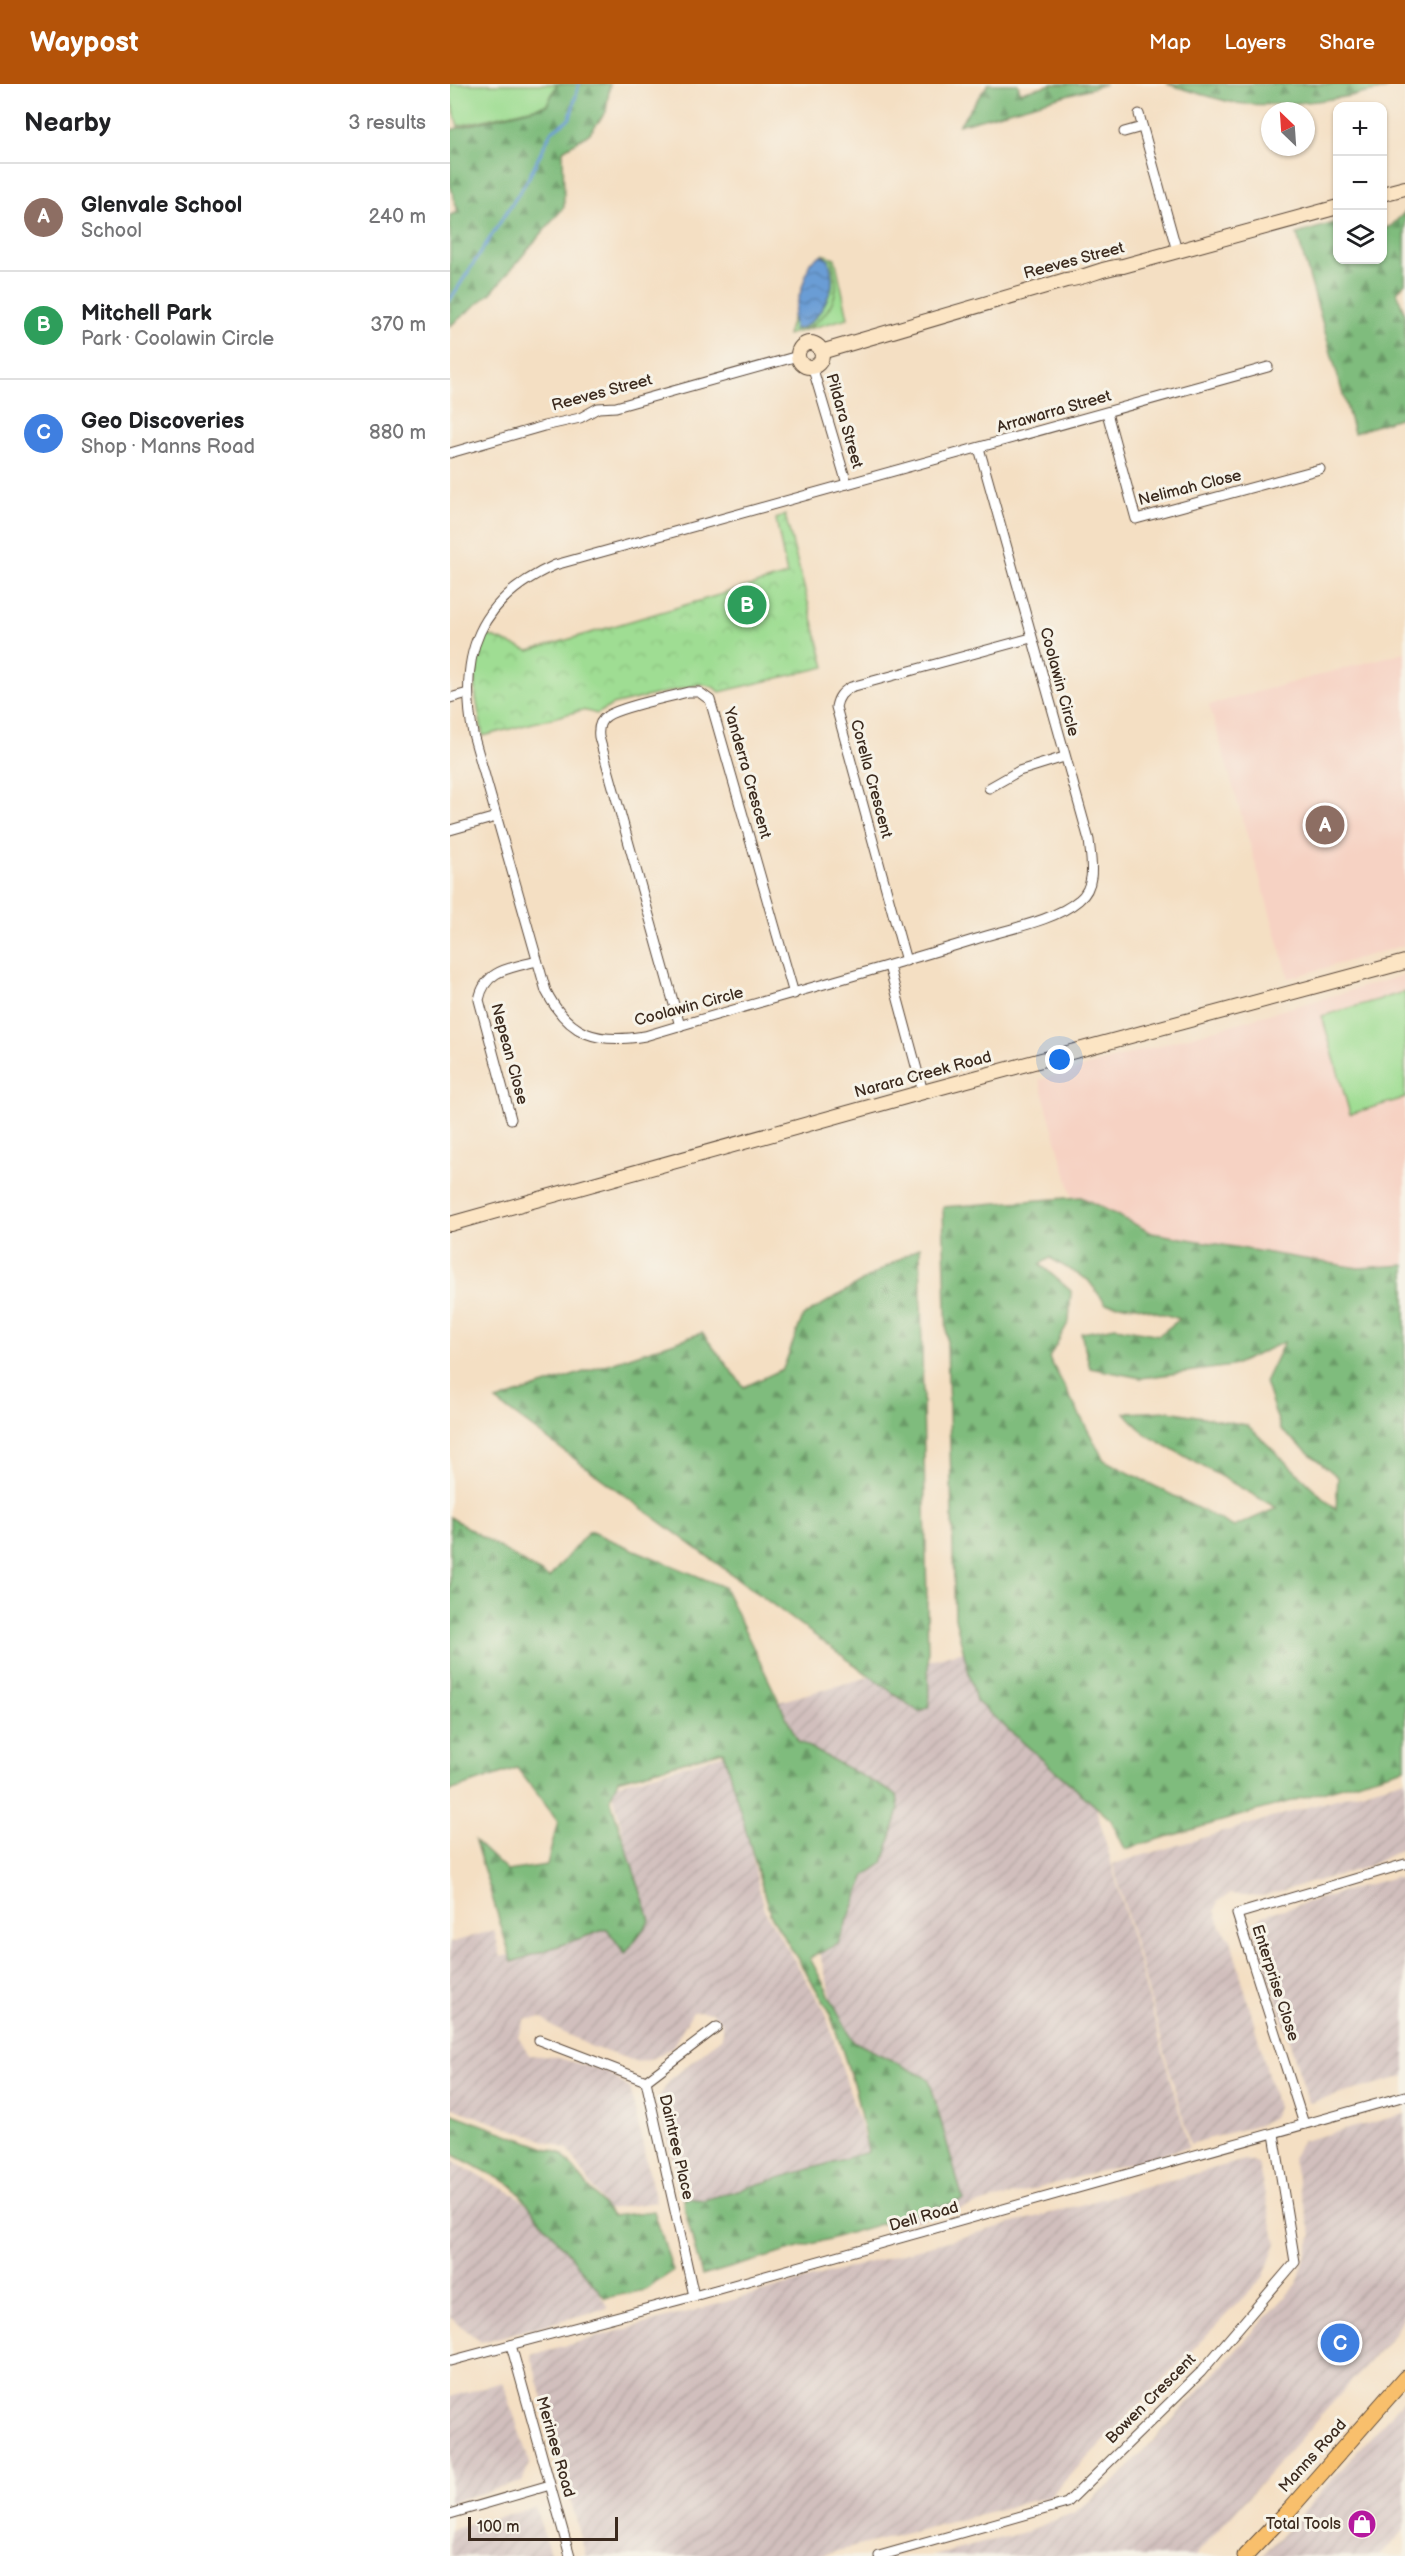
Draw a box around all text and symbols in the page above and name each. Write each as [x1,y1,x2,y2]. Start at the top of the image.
text: Waypost [30,26,139,59]
text: Map [1149,30,1191,55]
text: Layers [1224,30,1286,55]
text: Share [1319,30,1375,55]
north arrow [1261,102,1315,156]
map controls [1333,102,1387,264]
button: + [1333,102,1387,156]
text: Nearby [24,108,111,139]
text: 3 results [348,111,426,135]
button: − [1333,156,1387,210]
text: Glenvale School [81,192,242,219]
text: A [37,205,50,229]
text: 240 m [369,205,426,229]
button: layers [1333,210,1387,264]
text: School [81,219,142,243]
street label: Reeves Street [1022,238,1126,284]
text: Mitchell Park [81,300,212,327]
text: B [36,313,51,337]
text: 370 m [370,313,426,337]
text: Park · Coolawin Circle [81,327,274,351]
street label: Reeves Street [550,370,654,416]
street label: Pildara Street [821,371,867,471]
street label: Arrawarra Street [995,387,1113,437]
text: Geo Discoveries [81,408,244,435]
text: C [36,421,51,445]
text: 880 m [369,421,426,445]
text: Shop · Manns Road [81,435,255,459]
street label: Nelimah Close [1136,466,1244,510]
pin: B [728,582,766,628]
street label: Coolawin Circle [1035,625,1083,739]
street label: Yanderra Crescent [719,704,775,841]
street label: Corella Crescent [846,718,896,840]
pin: A [1306,802,1344,848]
street label: Coolawin Circle [632,983,746,1031]
street label: Nepean Close [486,1001,532,1107]
your location [1045,1045,1074,1074]
street label: Narara Creek Road [852,1048,994,1102]
street label: Enterprise Close [1247,1922,1303,2044]
street label: Daintree Place [655,2092,697,2202]
street label: Dell Road [887,2198,961,2236]
pin: C [1320,2320,1360,2366]
street label: Bowen Crescent [1102,2350,1200,2448]
street label: Merinee Road [532,2394,578,2500]
street label: Manns Road [1275,2416,1351,2496]
shop icon: Total Tools [1346,2508,1378,2540]
scale bar [468,2514,618,2542]
place label: Total Tools [1266,2515,1341,2534]
text: 100 m [477,2518,520,2537]

